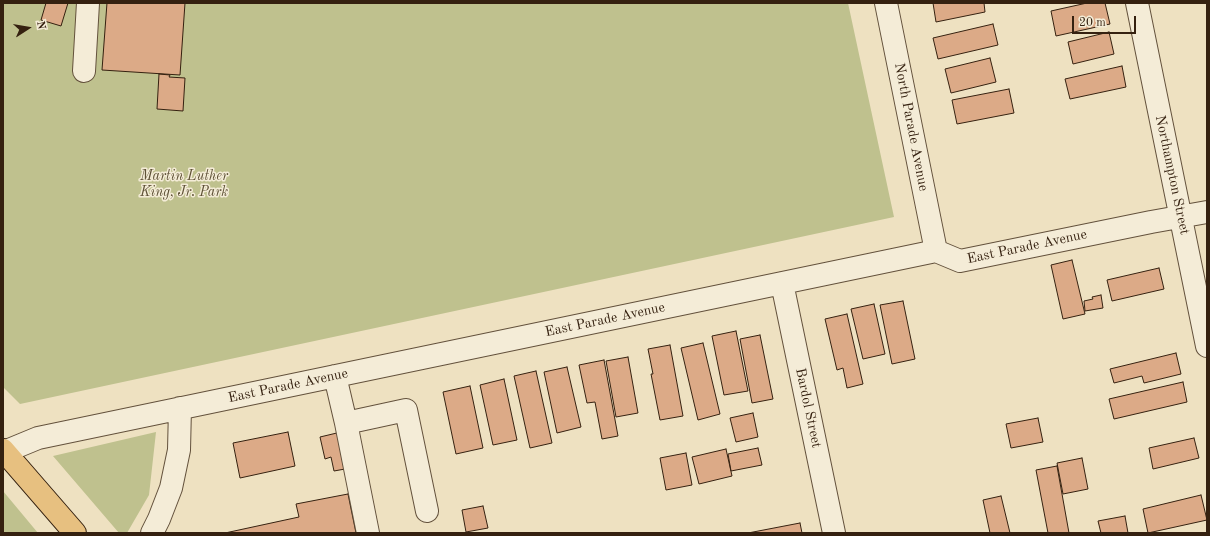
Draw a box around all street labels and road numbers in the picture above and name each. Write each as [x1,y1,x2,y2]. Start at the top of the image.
street label: North Parade Avenue [890,61,932,193]
street label: Northampton Street [1151,114,1193,236]
street label: East Parade Avenue [966,226,1088,268]
street label: East Parade Avenue [544,299,666,341]
street label: East Parade Avenue [227,365,349,407]
street label: Bardol Street [791,366,825,450]

